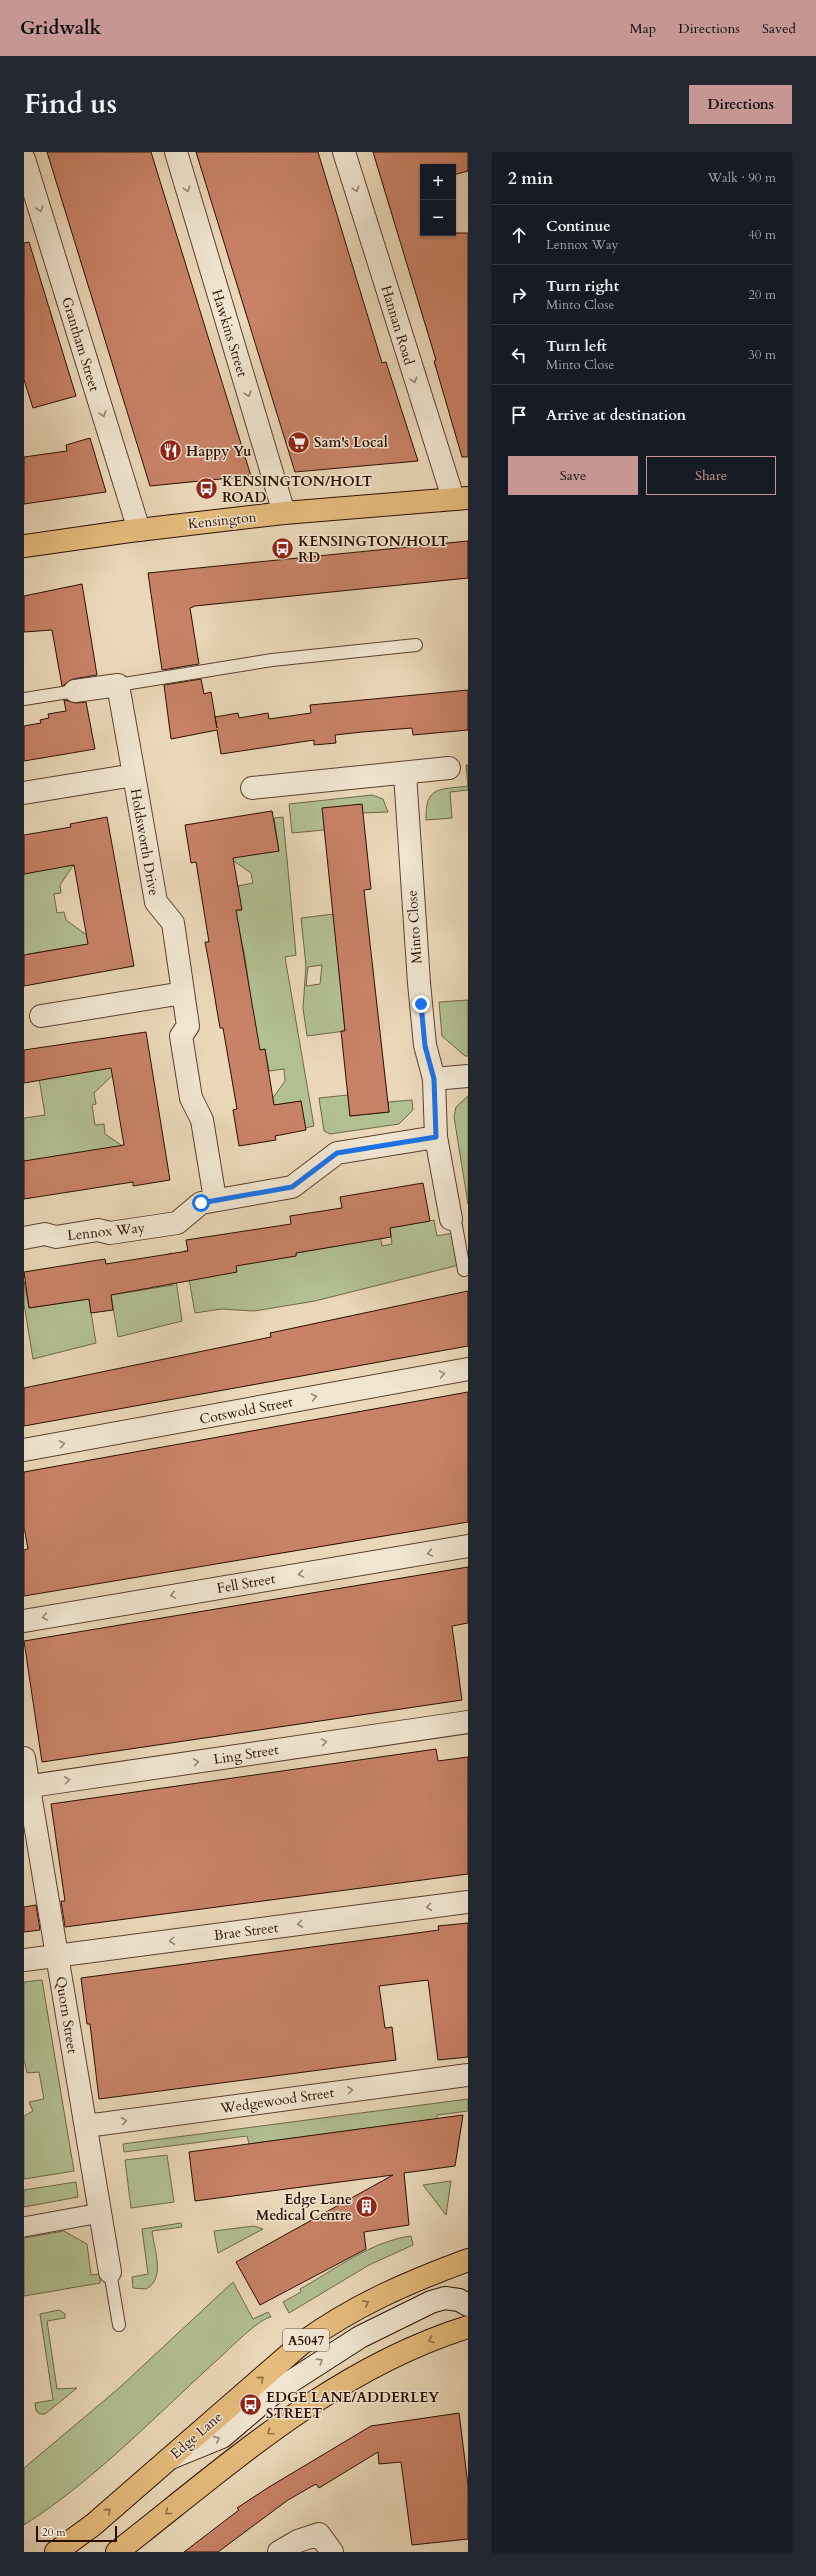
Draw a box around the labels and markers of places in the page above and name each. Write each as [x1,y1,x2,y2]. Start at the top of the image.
supermarket icon: Sam's Local [285,429,311,455]
place label: Sam's Local [314,433,388,452]
restaurant icon: Happy Yu [158,438,184,464]
place label: Happy Yu [186,442,251,461]
place label: KENSINGTON/HOLT ROAD [222,472,372,507]
bus stop icon: KENSINGTON/HOLT ROAD [193,476,219,502]
place label: KENSINGTON/HOLT RD [298,532,448,567]
bus stop icon: KENSINGTON/HOLT RD [270,536,296,562]
place label: Edge Lane Medical Centre [256,2190,352,2225]
building icon: Edge Lane Medical Centre [354,2194,380,2220]
place label: EDGE LANE/ADDERLEY STREET [266,2388,440,2423]
bus stop icon: EDGE LANE/ADDERLEY STREET [237,2392,263,2418]

